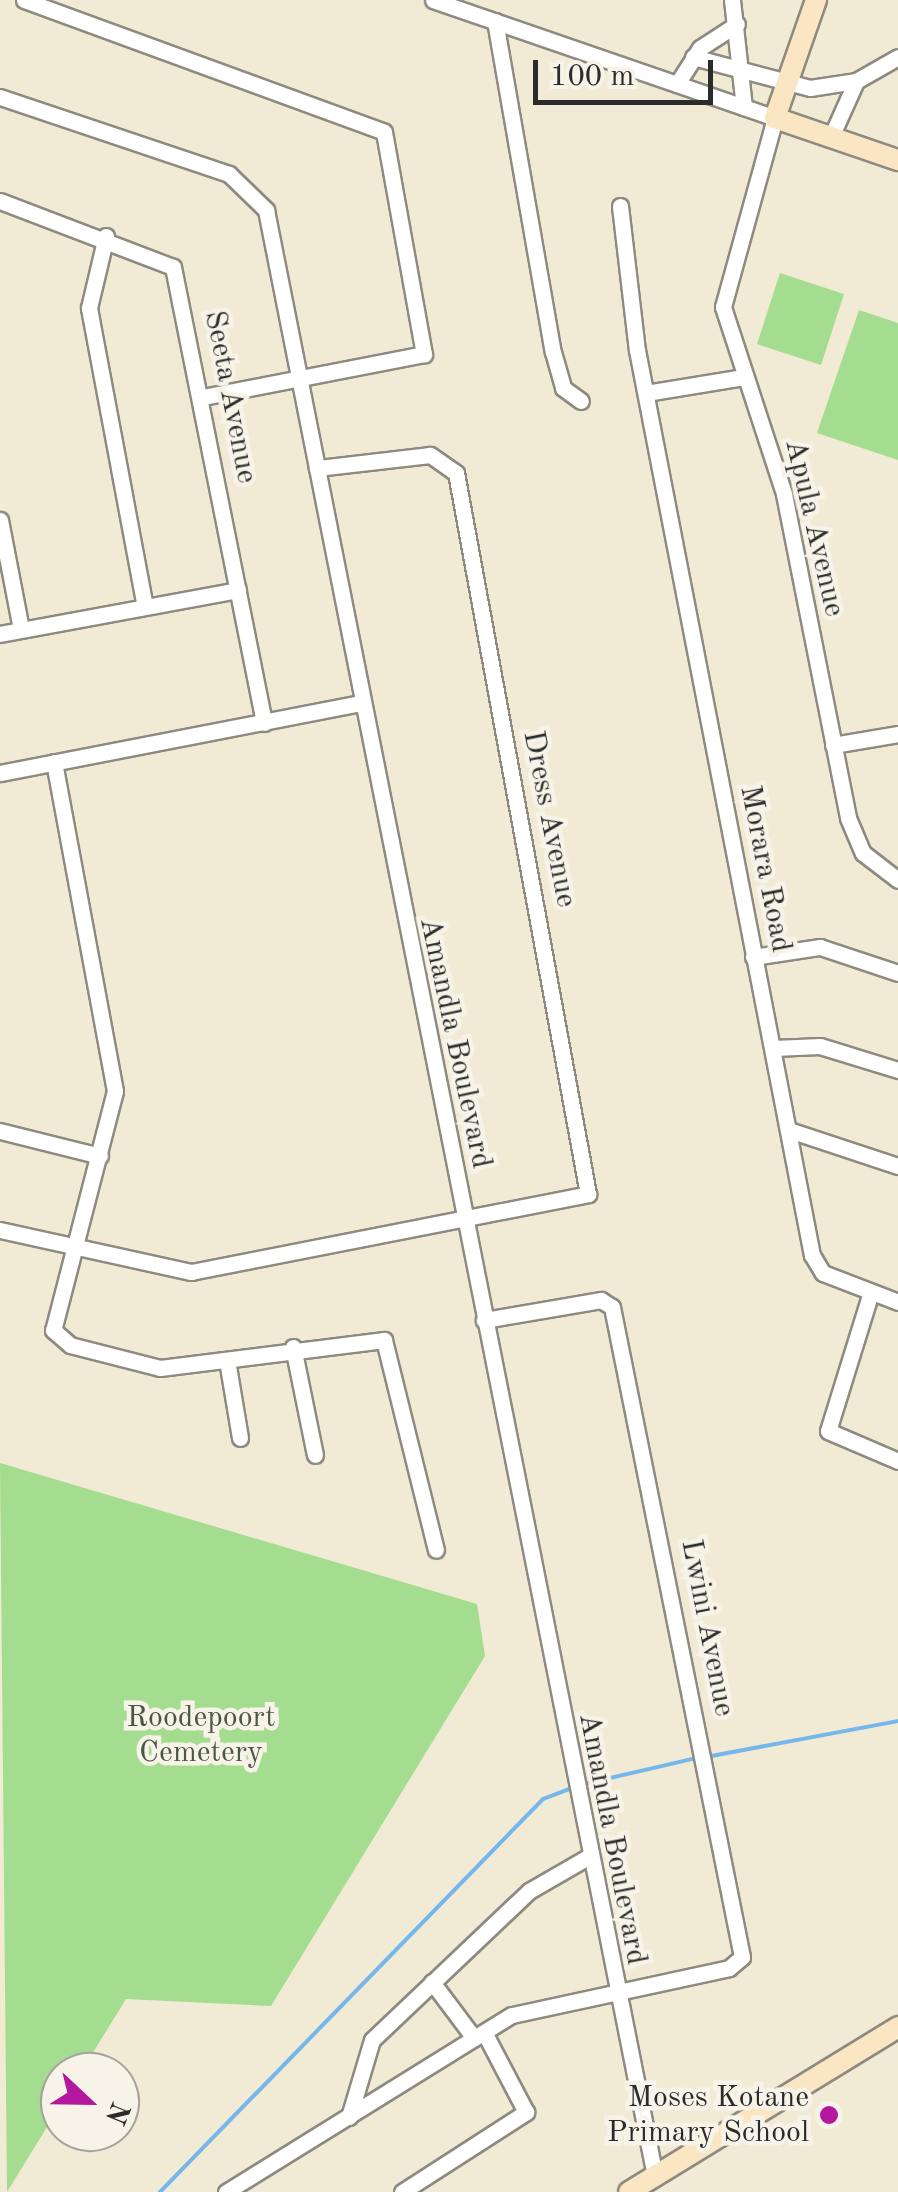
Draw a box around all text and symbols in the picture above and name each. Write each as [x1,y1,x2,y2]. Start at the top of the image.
scale bar [538,40,718,102]
text: 100 m [550,62,634,92]
street label: Seeta Avenue [196,308,264,486]
street label: Apula Avenue [776,436,852,620]
street label: Dress Avenue [514,728,584,910]
street label: Morara Road [731,782,799,956]
street label: Amandla Boulevard [411,914,499,1172]
street label: Lwini Avenue [672,1536,742,1720]
park label: Roodepoort Cemetery [127,1700,275,1770]
street label: Amandla Boulevard [570,1710,654,1968]
north arrow [40,2052,140,2152]
place label: Moses Kotane Primary School [607,2080,809,2150]
text: N [99,2097,133,2128]
marker: Moses Kotane Primary School [818,2104,840,2126]

